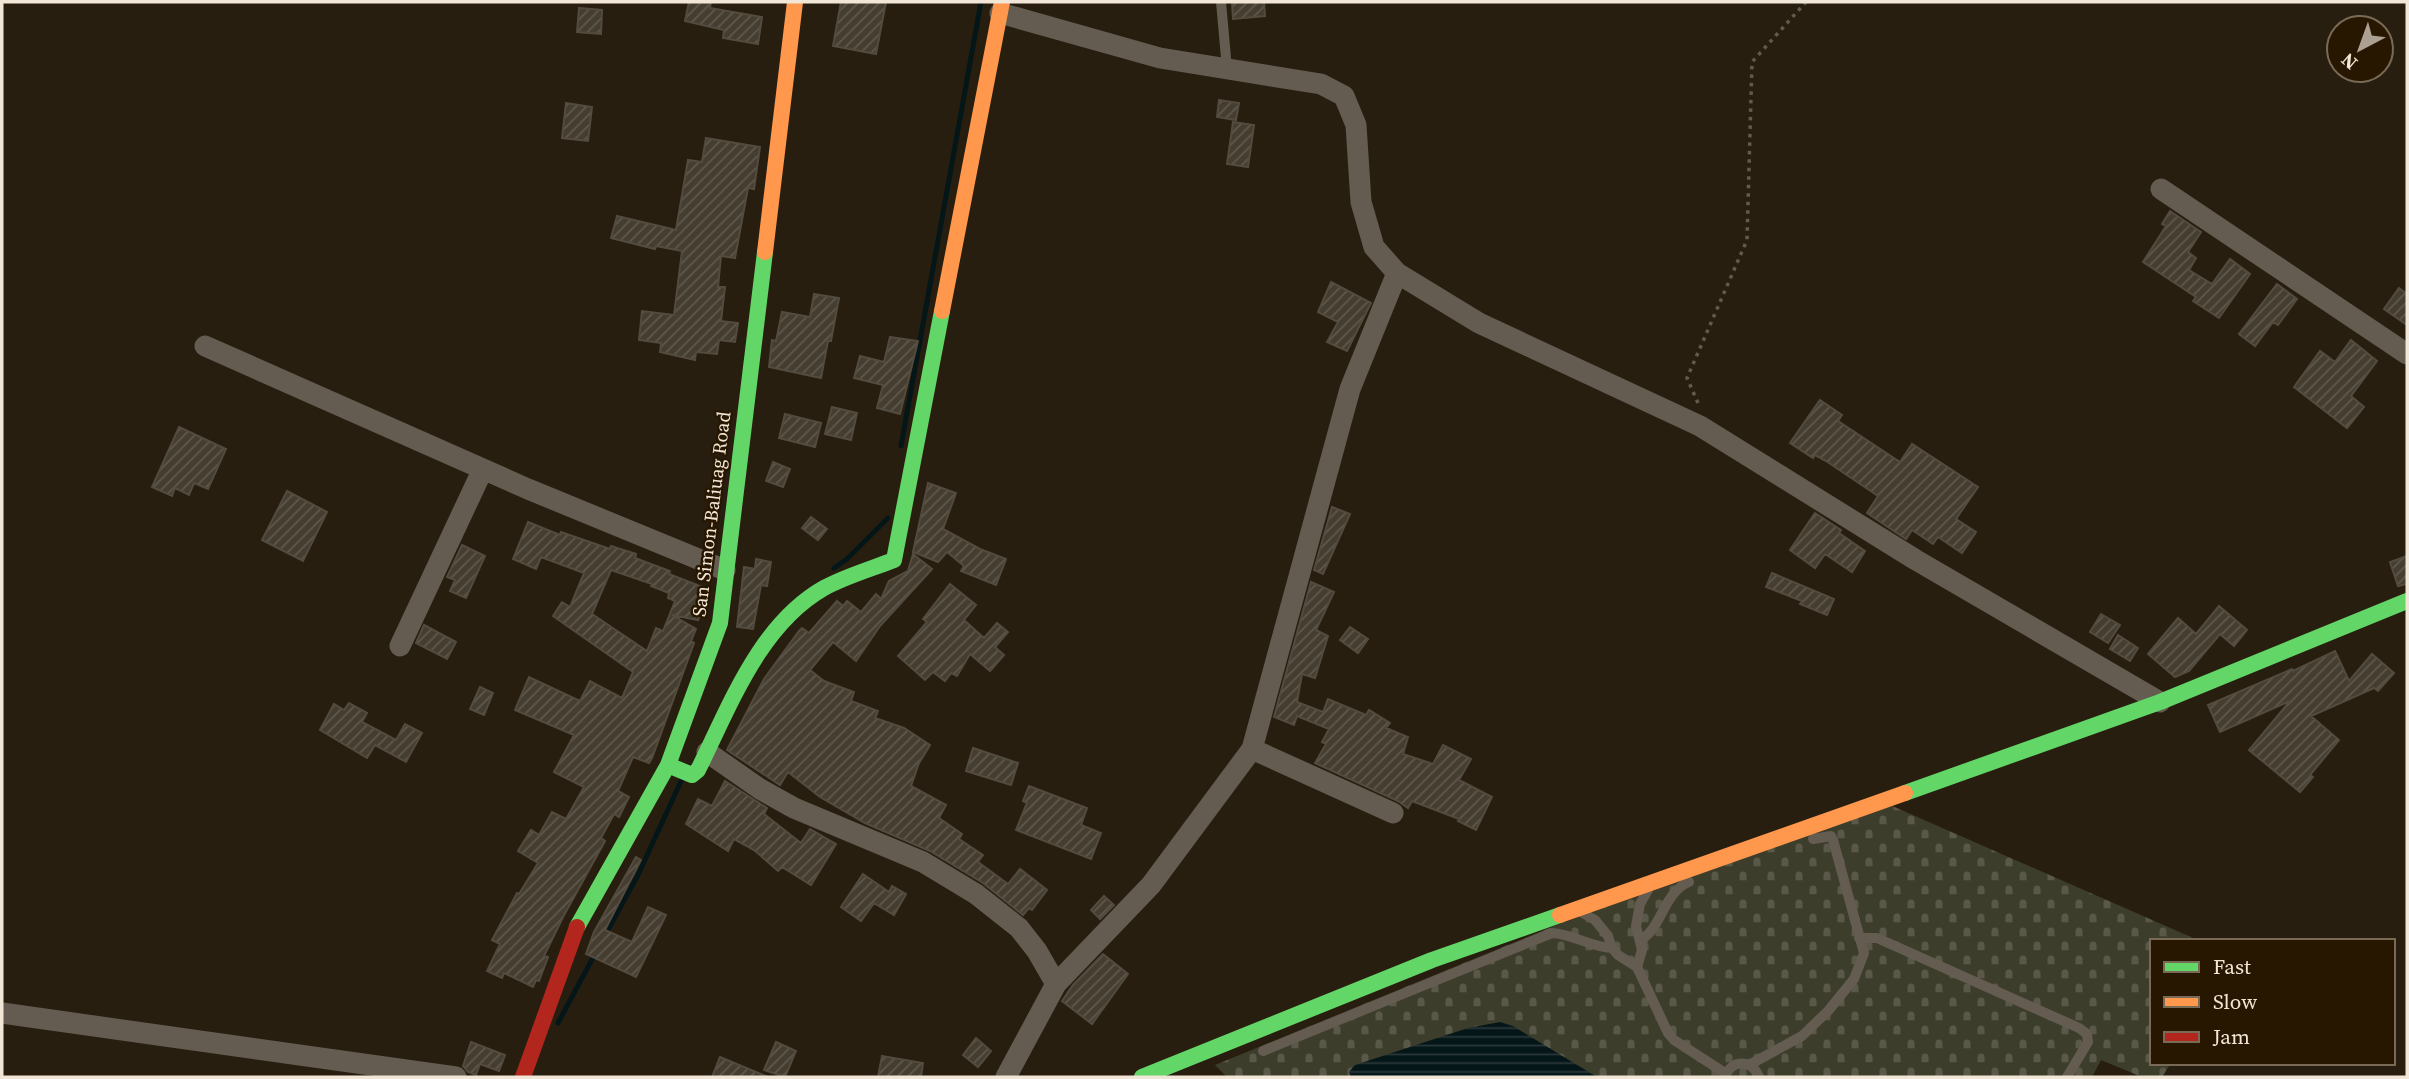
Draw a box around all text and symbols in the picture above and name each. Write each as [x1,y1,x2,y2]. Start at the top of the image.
north arrow [2325,14,2395,84]
text: N [2335,47,2363,76]
street label: San Simon-Baliuag Road [686,410,737,618]
legend [2150,939,2395,1065]
text: Fast [2213,952,2251,981]
text: Slow [2213,987,2257,1016]
text: Jam [2212,1022,2250,1051]

